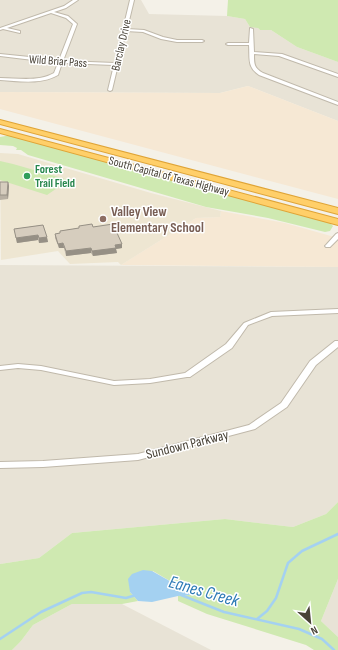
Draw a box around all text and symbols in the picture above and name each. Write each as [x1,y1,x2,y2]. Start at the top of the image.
street label: Barclay Drive [108,18,135,72]
street label: Wild Briar Pass [28,52,88,71]
street label: South Capital of Texas Highway [107,153,231,200]
place label: Forest Trail Field [35,162,75,191]
marker: Forest Trail Field [22,171,32,181]
place label: Valley View Elementary School [111,203,204,236]
marker: Valley View Elementary School [98,214,108,224]
street label: Sundown Parkway [144,426,231,463]
water label: Eanes Creek [166,571,243,612]
north arrow [290,602,330,642]
text: N [309,623,320,638]

